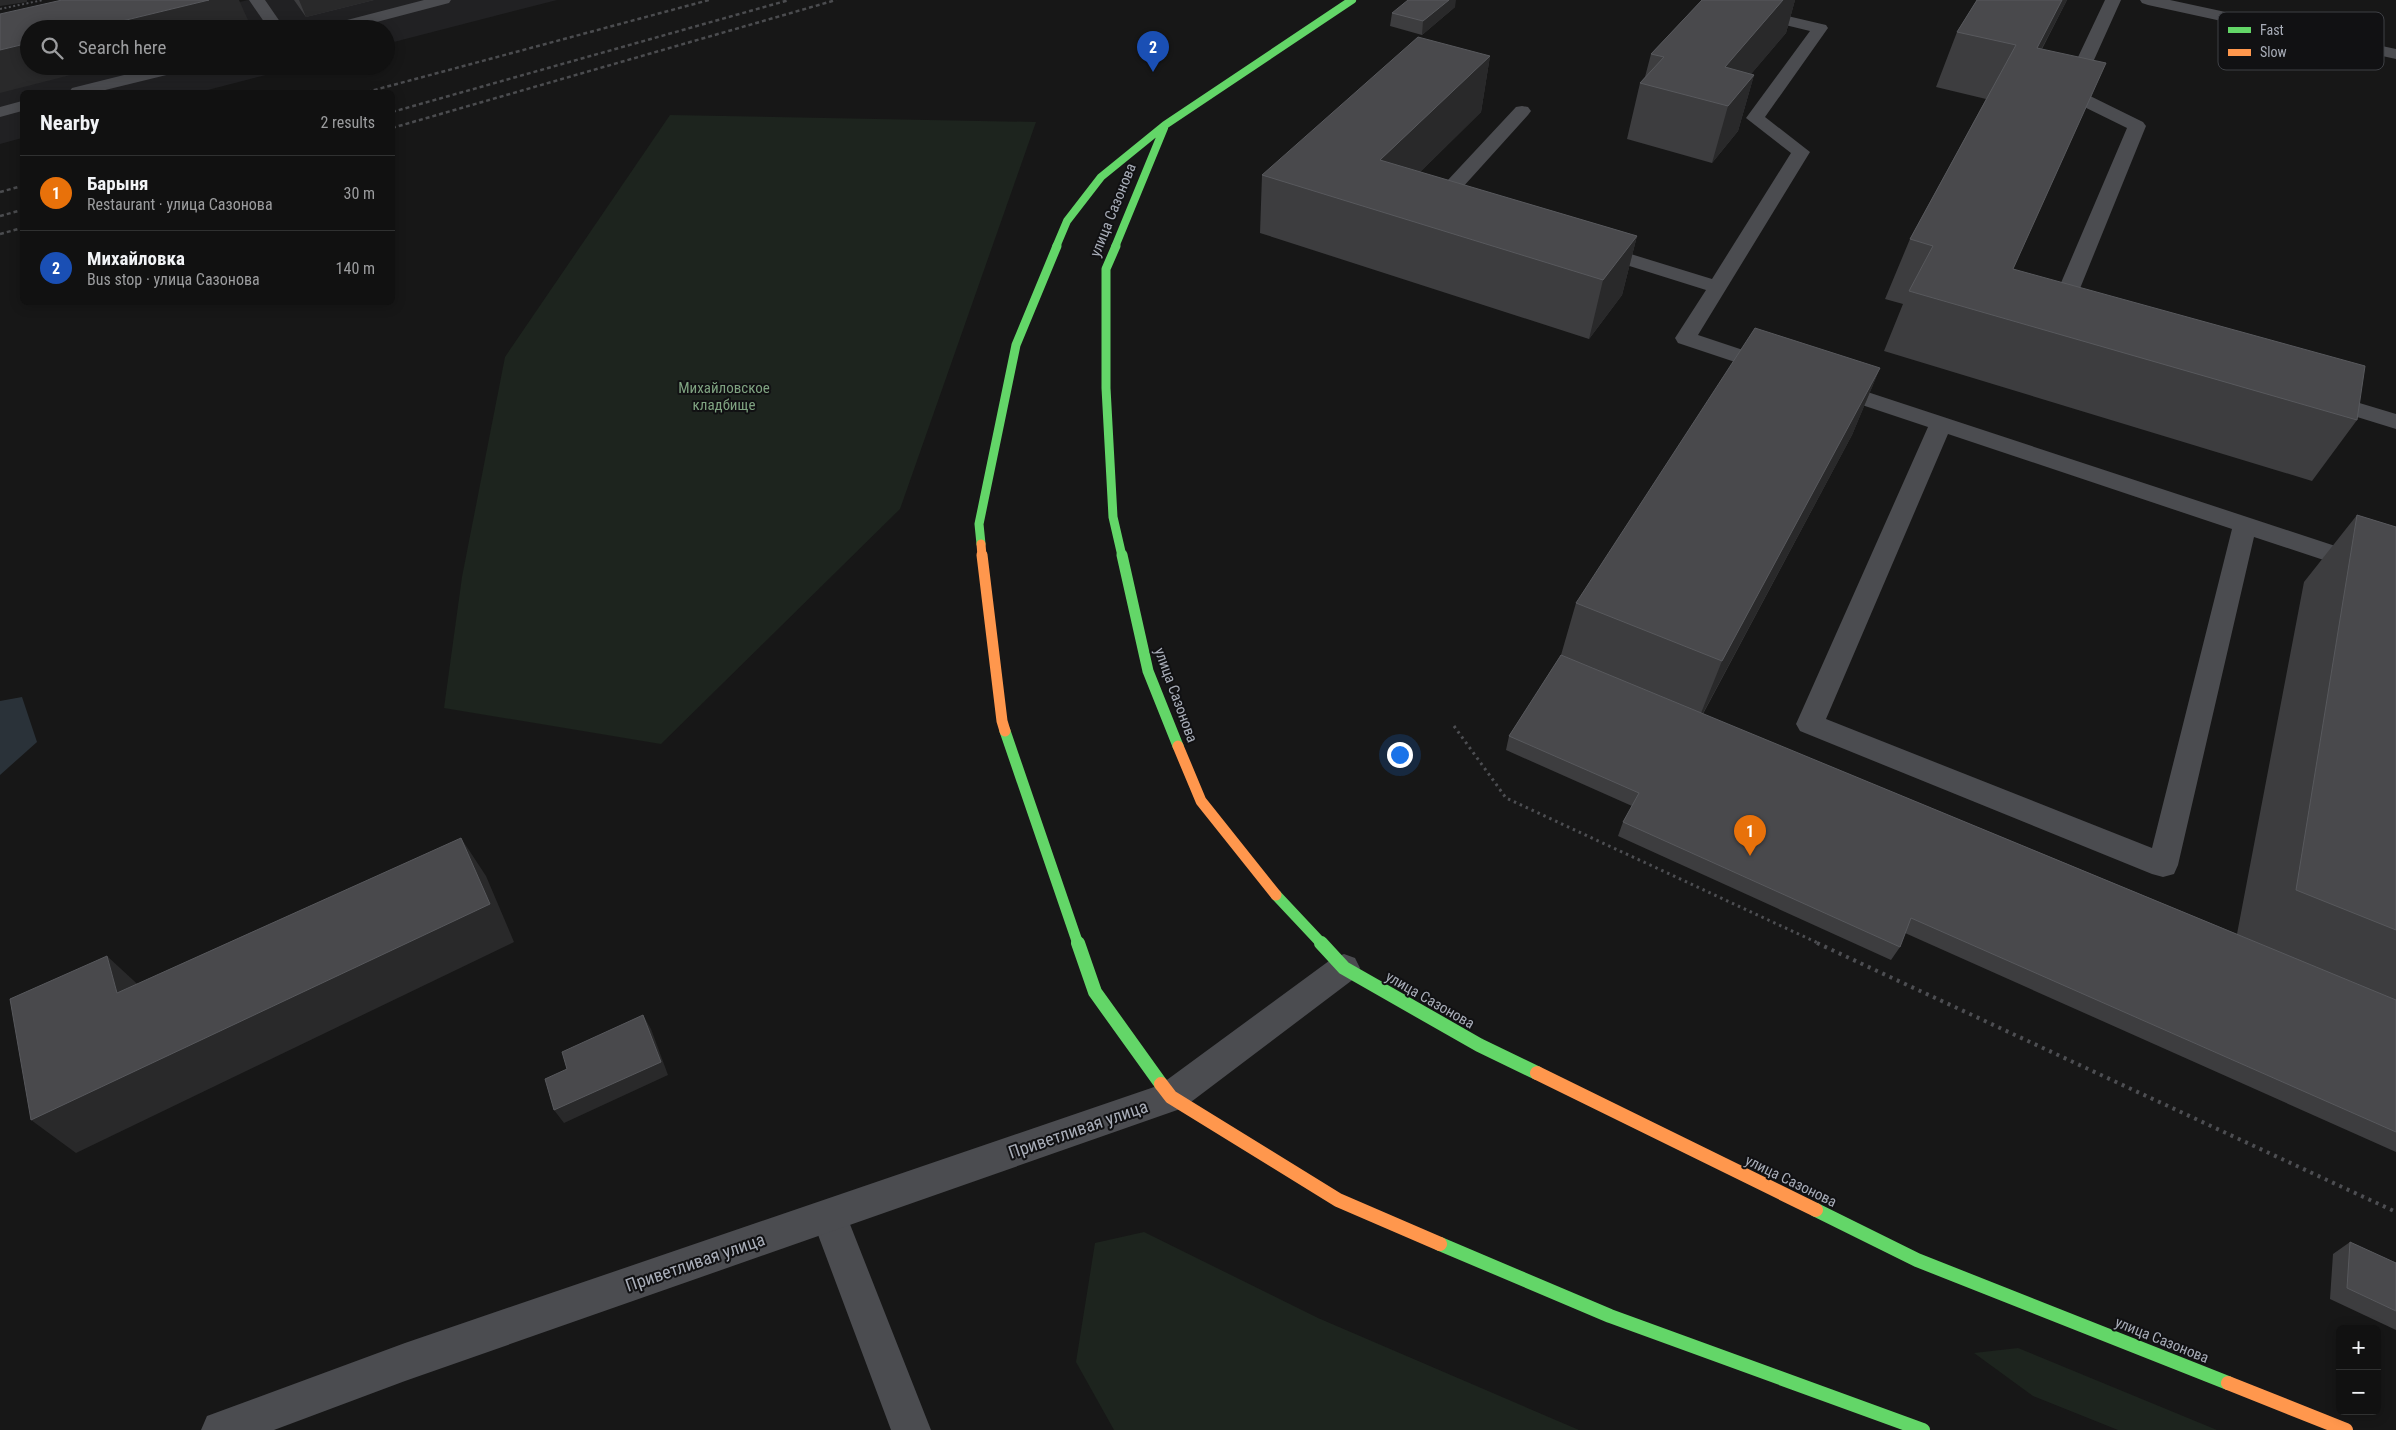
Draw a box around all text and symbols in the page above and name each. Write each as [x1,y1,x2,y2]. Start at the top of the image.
legend [2218,12,2384,70]
search box [20,20,395,75]
text: Fast [2260,22,2284,38]
pin: 2 [1137,31,1169,72]
icon: search [38,34,66,62]
text: Search here [78,36,166,59]
text: Slow [2260,44,2287,60]
text: Nearby [40,111,99,135]
text: 2 results [320,113,375,132]
street label: улица Сазонова [1086,160,1140,260]
text: Барыня [87,172,148,195]
text: 1 [52,184,60,203]
text: 30 m [343,184,375,203]
text: Restaurant · улица Сазонова [87,195,273,214]
text: Михайловка [87,247,185,270]
text: 2 [52,259,60,278]
text: 140 m [336,259,375,278]
text: Bus stop · улица Сазонова [87,270,260,289]
park label: Михайловское кладбище [678,379,770,414]
street label: улица Сазонова [1151,645,1201,745]
your location [1387,742,1413,768]
pin: 1 [1734,815,1766,856]
street label: улица Сазонова [1382,967,1478,1033]
street label: Приветливая улица [1006,1095,1150,1163]
street label: улица Сазонова [1742,1151,1840,1211]
street label: Приветливая улица [623,1228,767,1296]
street label: улица Сазонова [2112,1313,2212,1367]
map controls [2336,1325,2381,1415]
button: + [2336,1325,2381,1370]
button: − [2336,1370,2381,1415]

